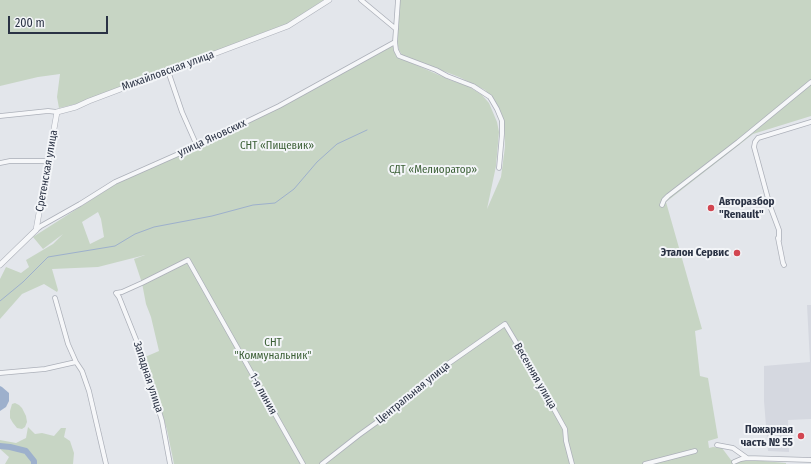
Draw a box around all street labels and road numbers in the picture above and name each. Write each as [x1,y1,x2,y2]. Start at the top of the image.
street label: Михайловская улица [120,48,216,94]
street label: улица Яновских [176,116,248,160]
street label: Сретенская улица [33,129,61,213]
street label: Западная улица [130,340,166,414]
street label: Весенняя улица [511,341,559,411]
street label: Центральная улица [373,359,453,427]
street label: 1-я линия [246,371,280,417]

